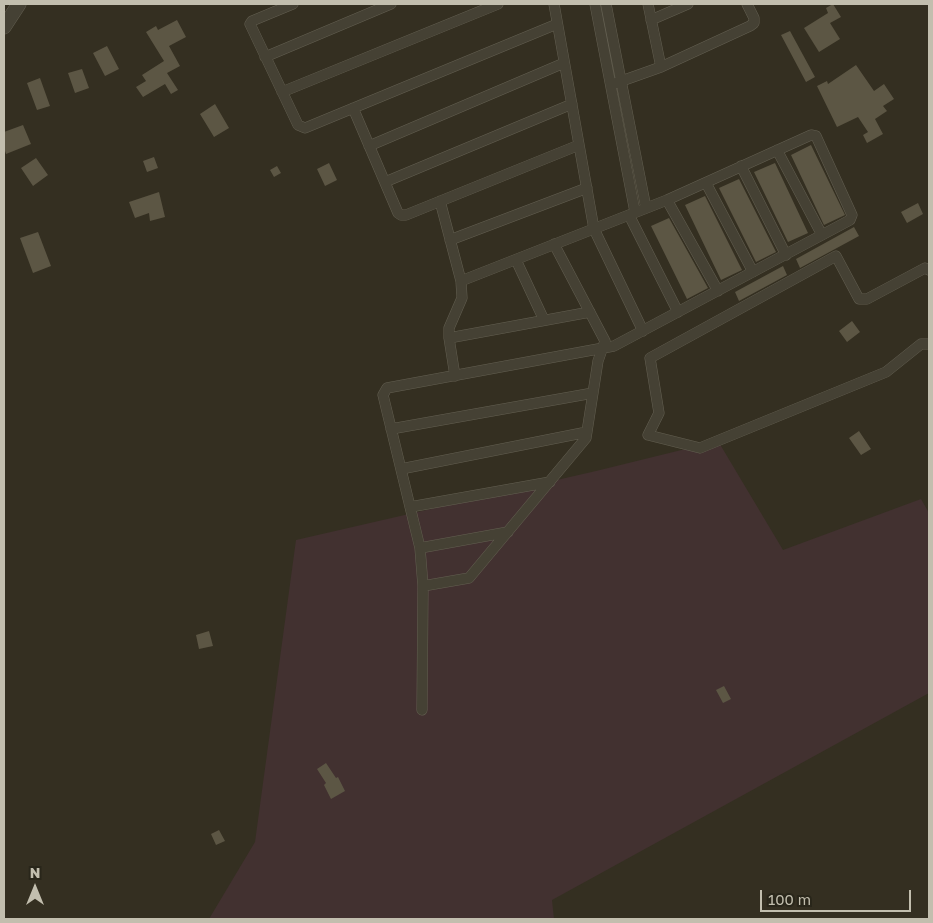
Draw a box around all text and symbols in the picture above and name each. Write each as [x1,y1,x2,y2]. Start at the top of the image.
north arrow [10,863,60,913]
text: N [30,864,40,881]
scale bar [763,880,914,912]
text: 100 m [768,890,811,908]

